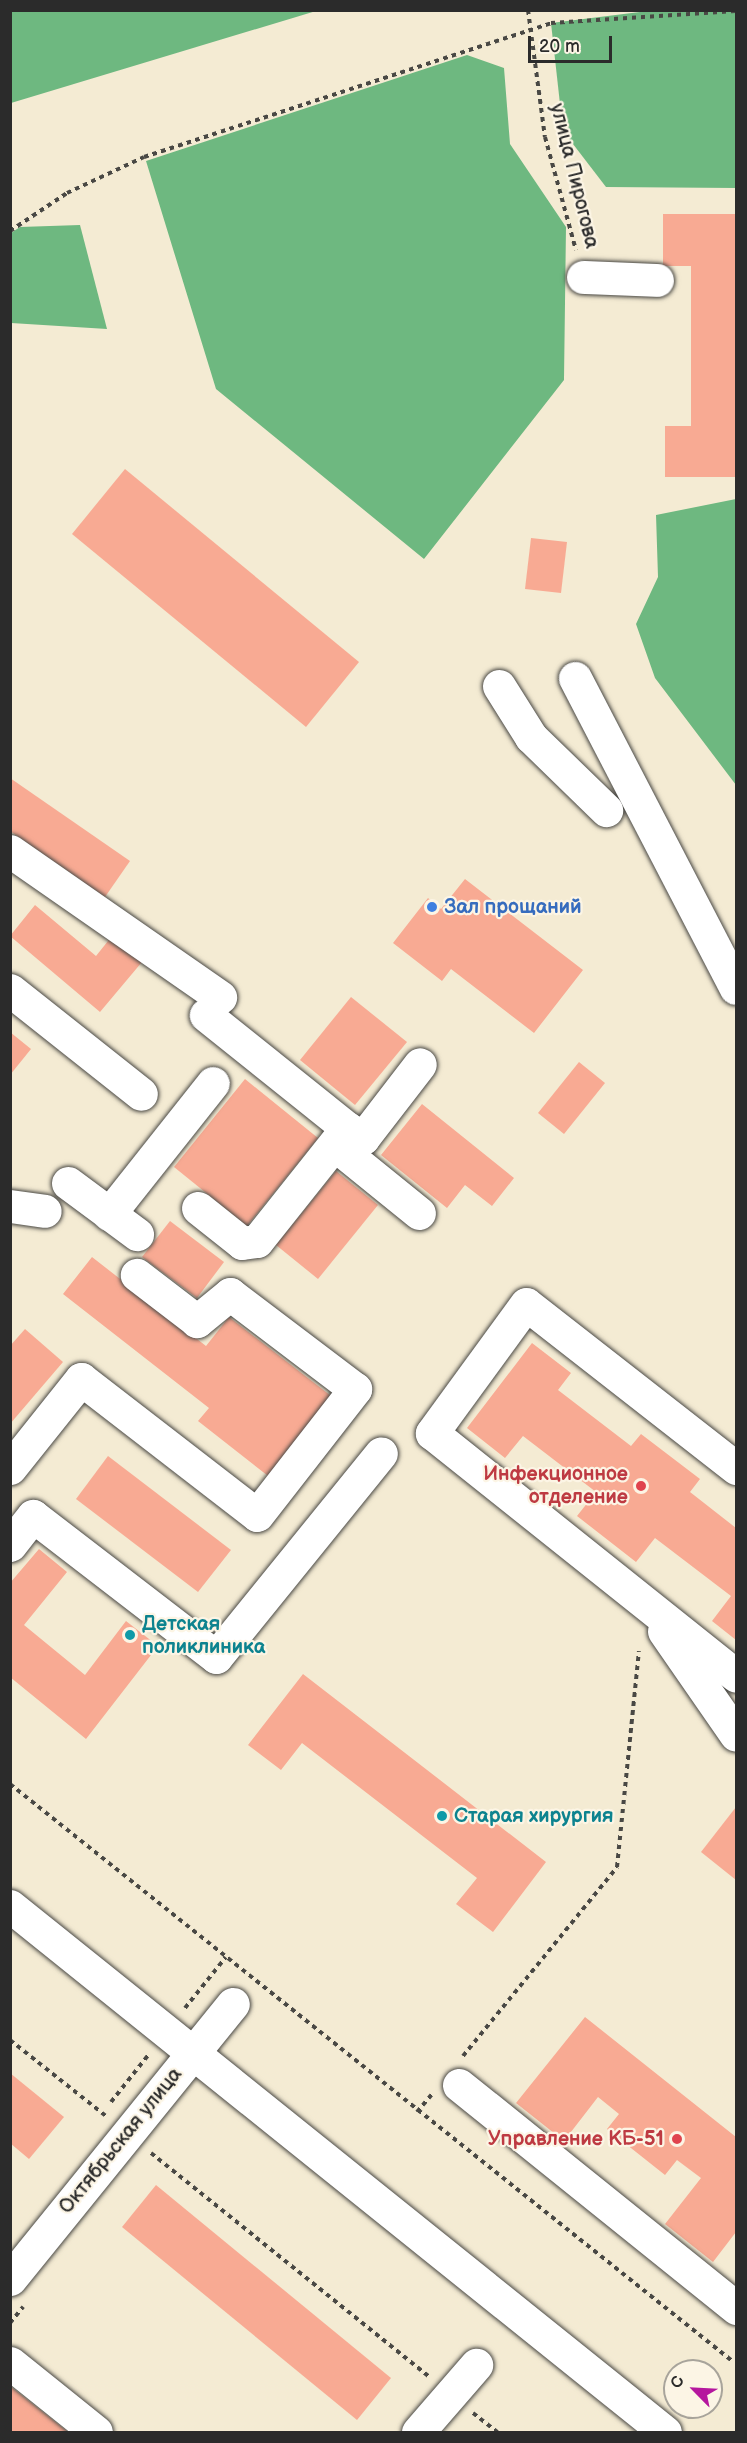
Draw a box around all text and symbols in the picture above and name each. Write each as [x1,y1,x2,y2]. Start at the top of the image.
scale bar [531,24,615,62]
text: 20 m [539,36,580,57]
street label: улица Пирогова [544,101,604,251]
place label: Зал прощаний [444,895,582,919]
marker: Зал прощаний [425,900,439,914]
place label: Инфекционное отделение [483,1462,628,1509]
marker: Инфекционное отделение [632,1477,650,1495]
place label: Детская поликлиника [142,1612,265,1659]
marker: Детская поликлиника [123,1628,137,1642]
place label: Старая хирургия [454,1804,613,1828]
marker: Старая хирургия [435,1809,449,1823]
street label: Октябрьская улица [55,2063,187,2219]
place label: Управление КБ-51 [488,2127,664,2151]
marker: Управление КБ-51 [668,2130,686,2148]
north arrow [663,2359,723,2419]
text: С [667,2373,689,2391]

